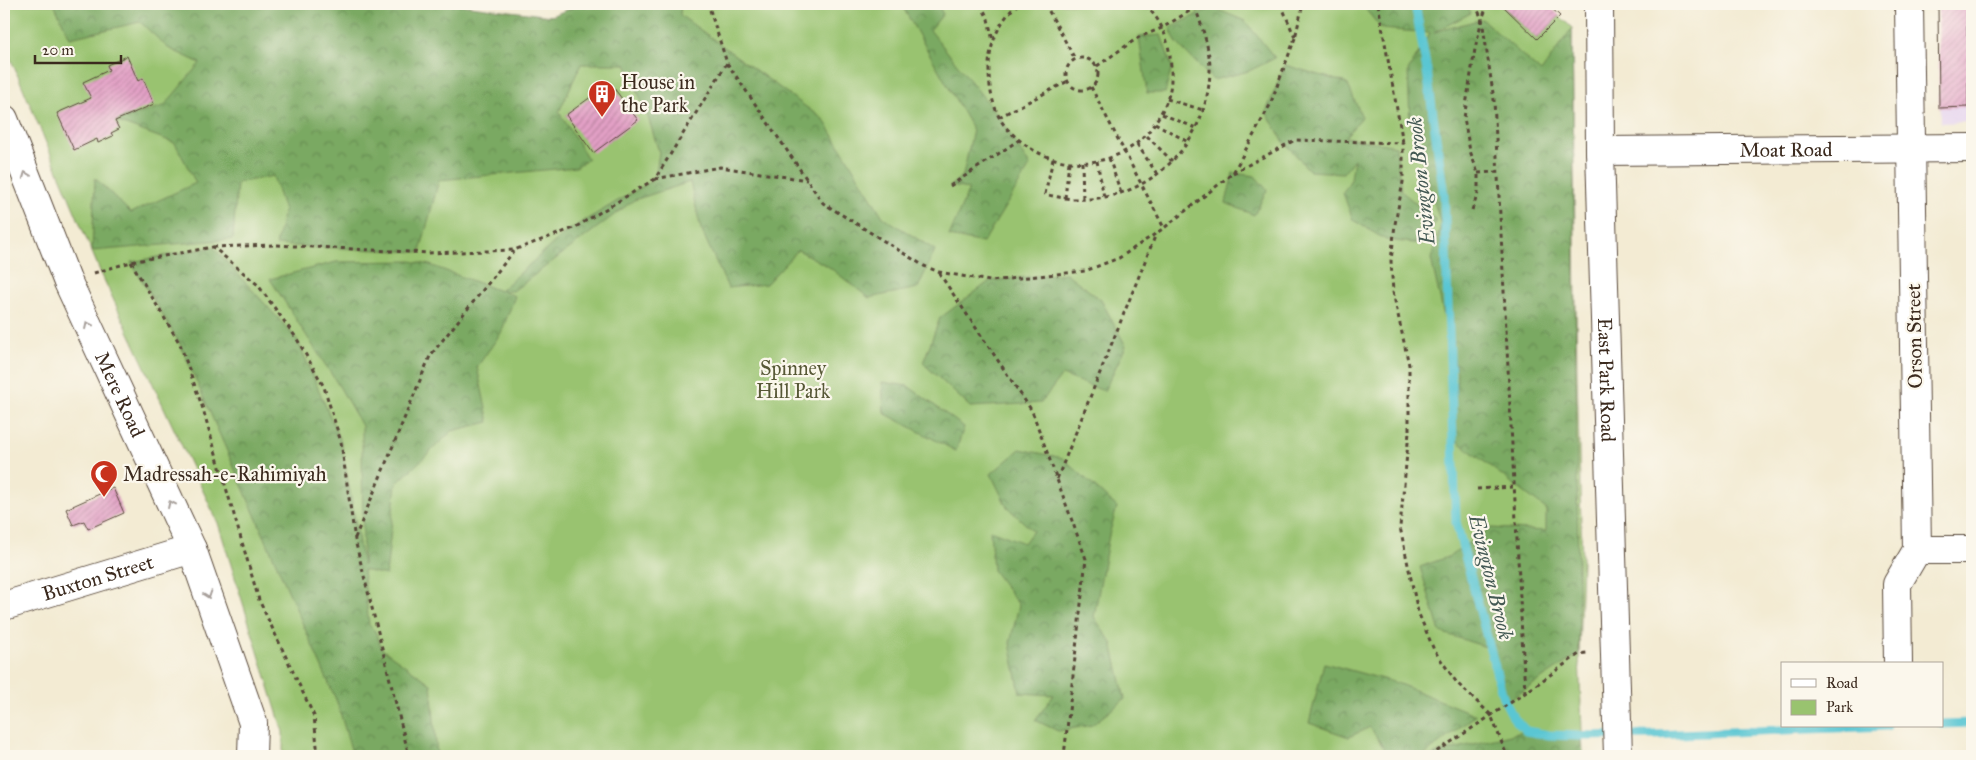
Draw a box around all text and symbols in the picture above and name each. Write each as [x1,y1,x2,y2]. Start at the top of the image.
scale bar [35,32,121,64]
text: 20 m [42,41,74,59]
place label: House in the Park [621,70,695,117]
building icon: House in the Park [587,79,617,118]
water label: Evington Brook [1401,115,1441,247]
street label: Moat Road [1739,137,1833,162]
one-way arrow [21,171,32,180]
street label: Orson Street [1901,283,1927,389]
street label: East Park Road [1593,317,1621,443]
one-way arrow [83,321,94,330]
street label: Mere Road [90,348,150,441]
park label: Spinney Hill Park [756,356,831,403]
mosque icon: Madressah-e-Rahimiyah [89,459,119,498]
place label: Madressah-e-Rahimiyah [123,462,327,486]
one-way arrow [167,500,177,509]
water label: Evington Brook [1463,511,1519,643]
street label: Buxton Street [39,549,156,606]
one-way arrow [202,590,212,598]
legend [1781,662,1944,728]
text: Road [1826,674,1858,692]
text: Park [1826,698,1853,716]

